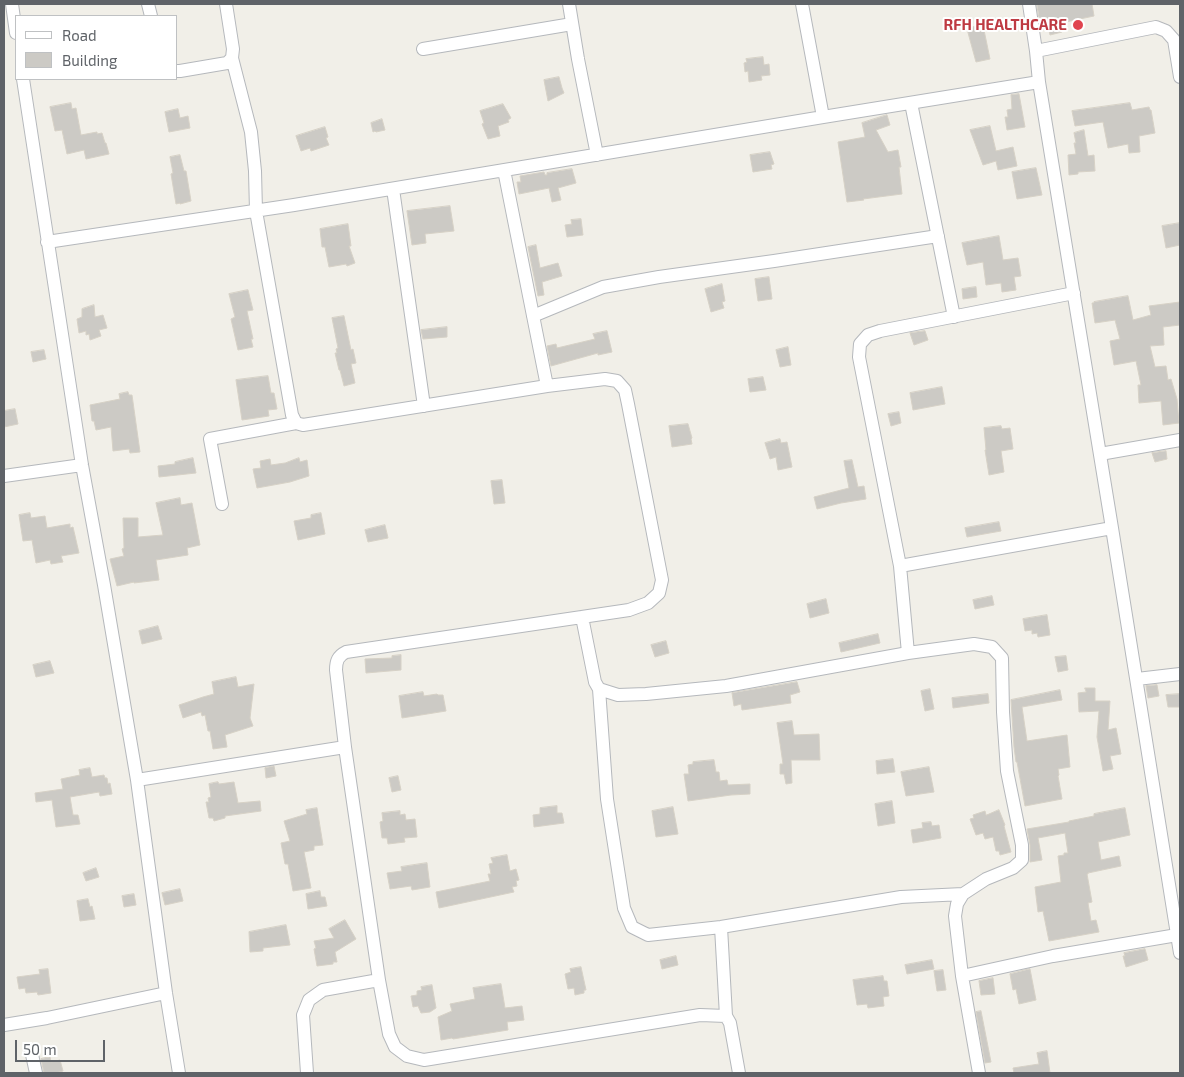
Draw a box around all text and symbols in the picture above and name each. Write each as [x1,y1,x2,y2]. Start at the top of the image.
legend [15,15,178,80]
place label: RFH HEALTHCARE [944,16,1067,34]
marker: RFH HEALTHCARE [1071,18,1085,32]
text: Road [62,26,97,44]
text: Building [62,51,117,69]
scale bar [18,1030,108,1062]
text: 50 m [23,1040,57,1058]

